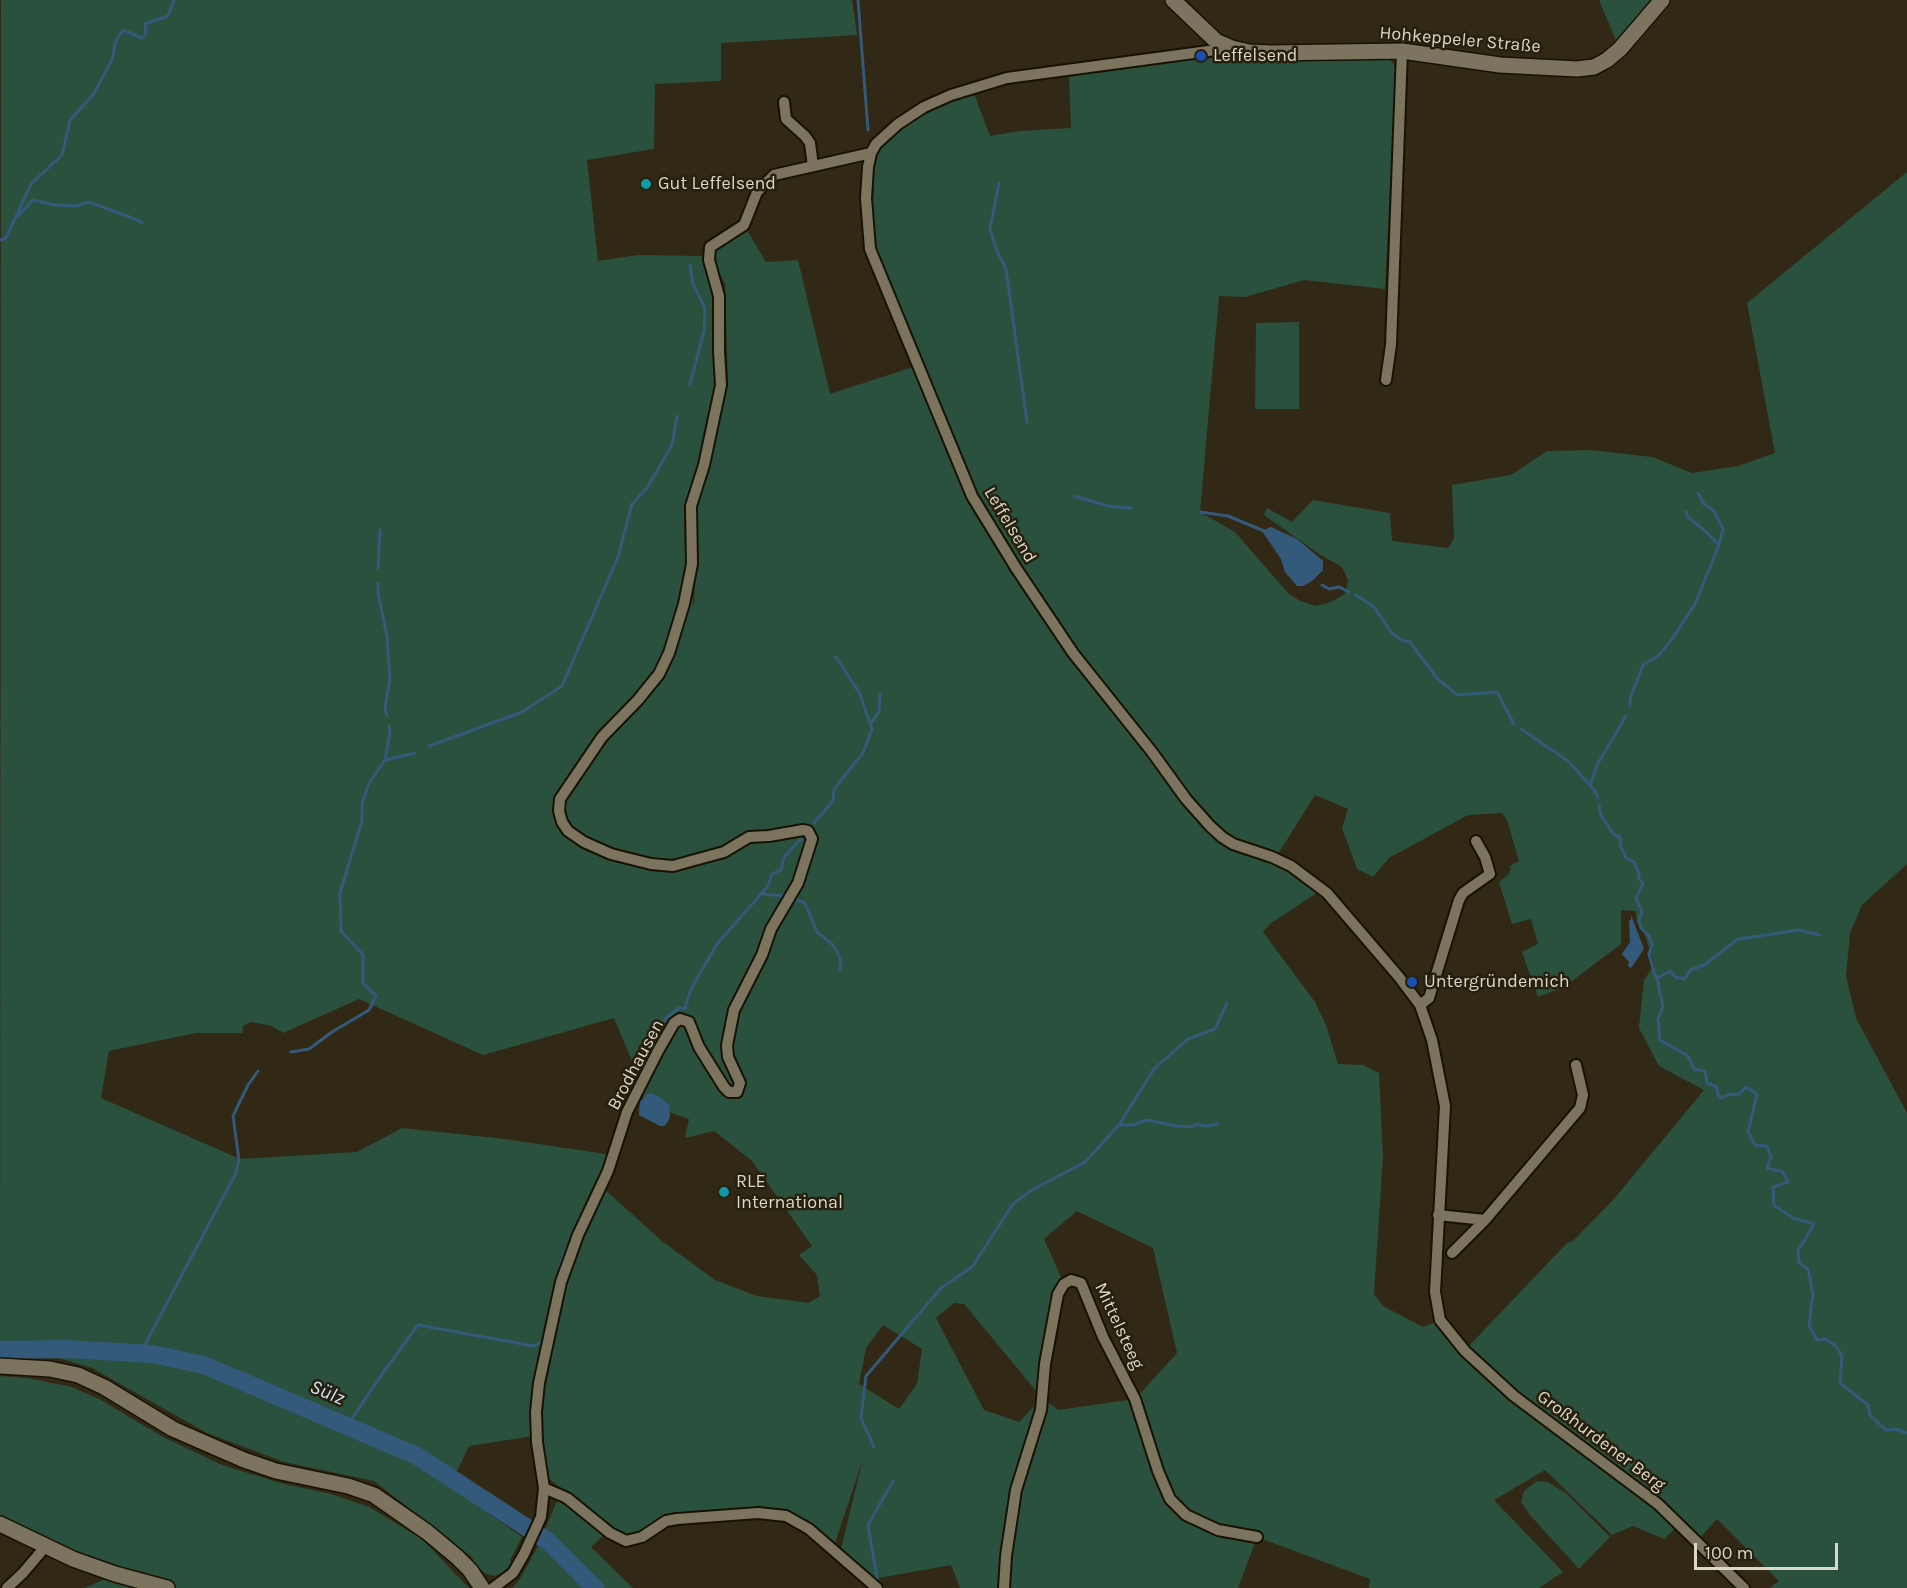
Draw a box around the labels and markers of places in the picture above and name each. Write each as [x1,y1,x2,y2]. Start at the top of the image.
place label: Leffelsend [1213,45,1298,67]
marker: Leffelsend [1194,49,1208,63]
place label: Gut Leffelsend [658,173,776,195]
marker: Gut Leffelsend [639,177,653,191]
place label: Untergründemich [1424,971,1570,993]
marker: Untergründemich [1405,975,1419,989]
place label: RLE International [736,1171,843,1214]
marker: RLE International [717,1185,731,1199]

